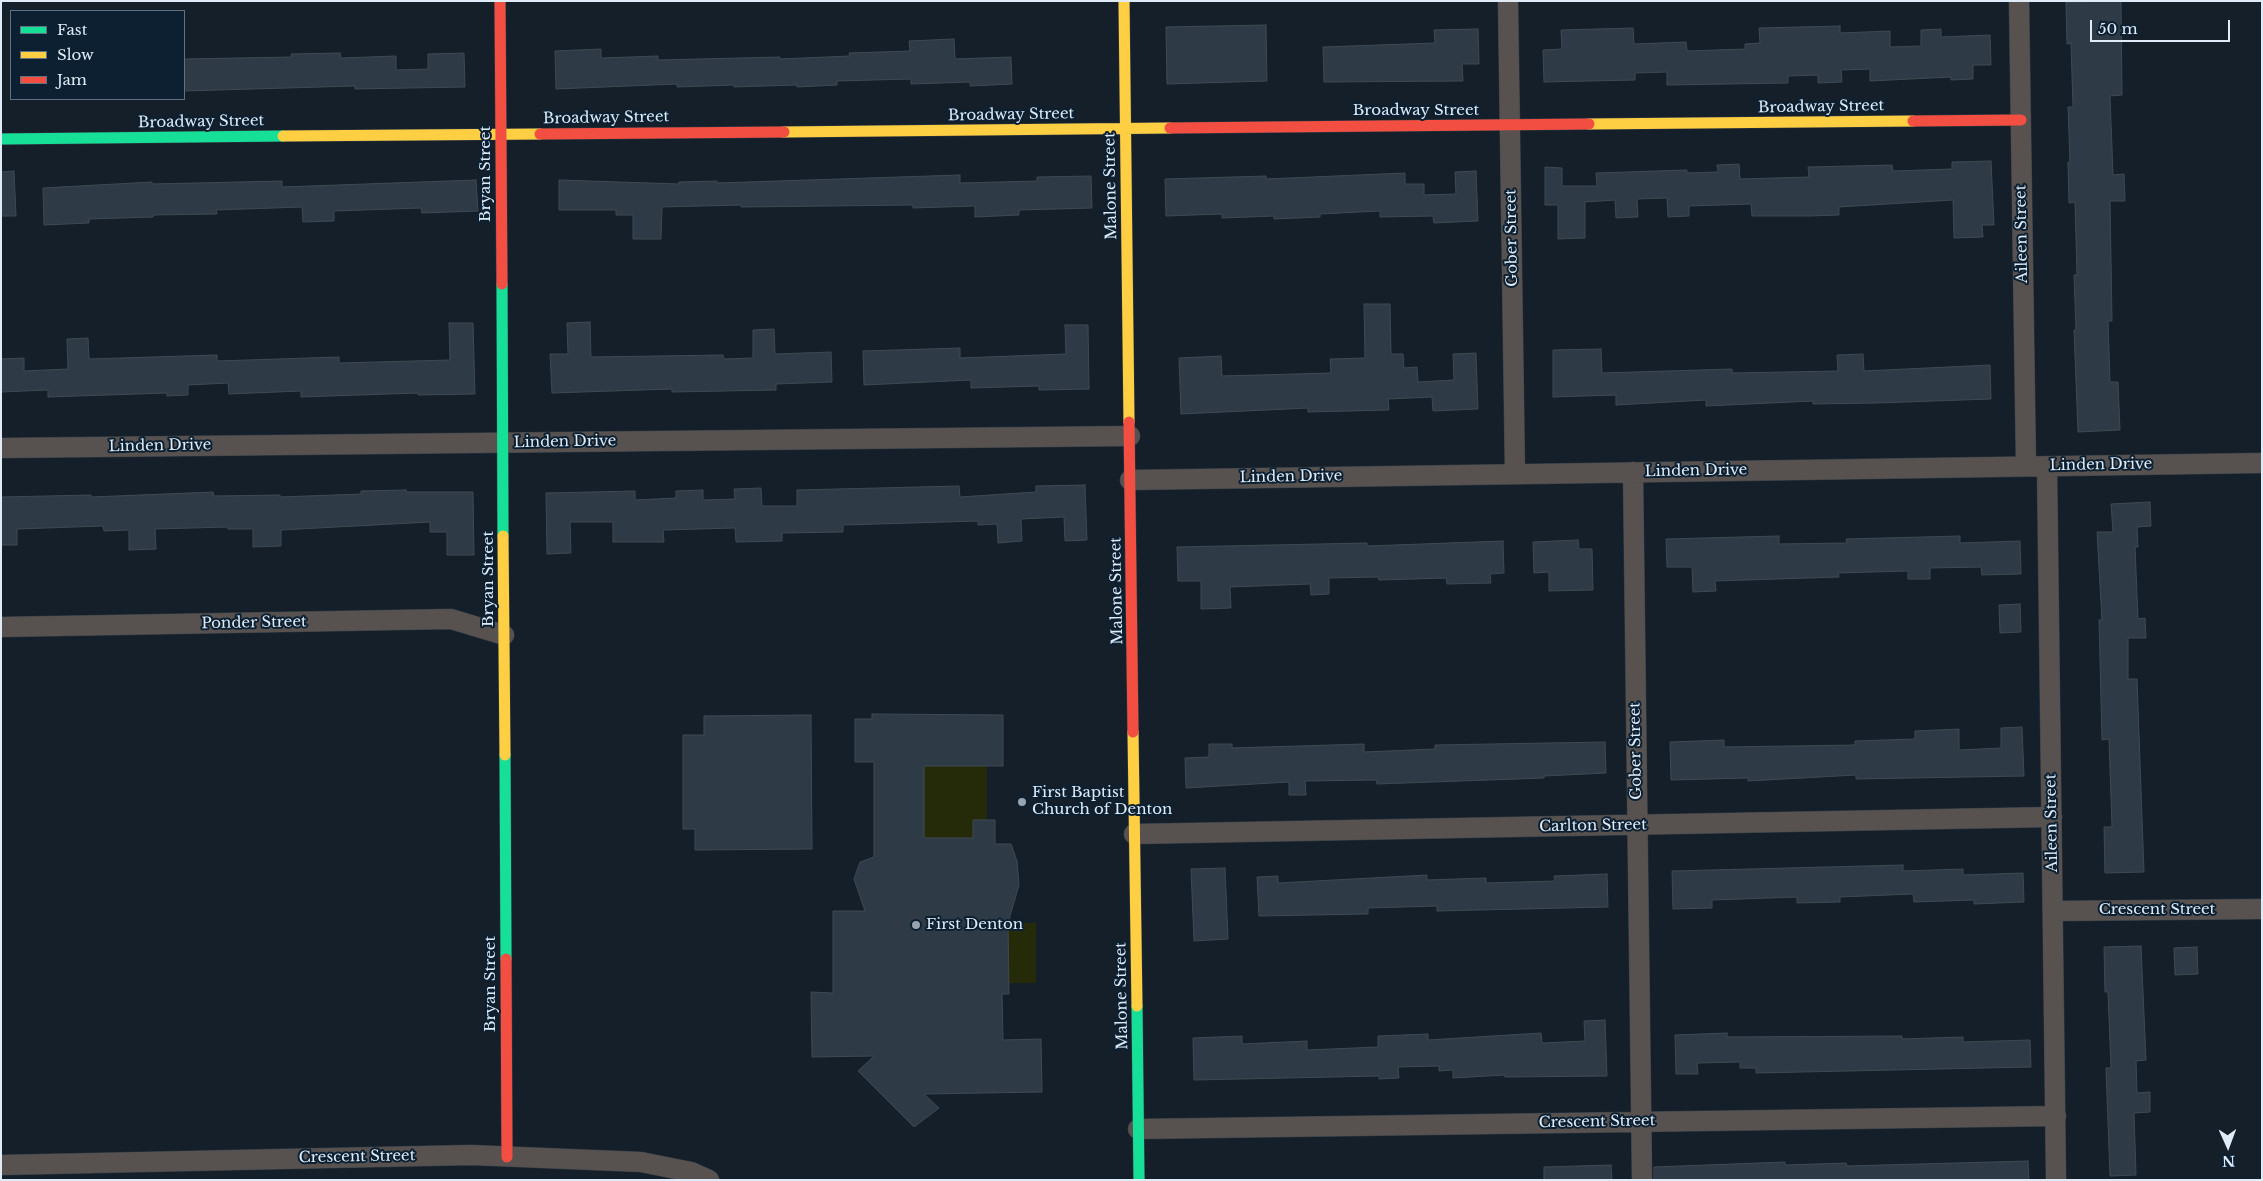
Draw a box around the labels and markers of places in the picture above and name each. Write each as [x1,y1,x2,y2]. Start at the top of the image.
place label: First Baptist Church of Denton [1032,784,1172,819]
marker: First Baptist Church of Denton [1016,796,1028,808]
place label: First Denton [926,916,1023,934]
marker: First Denton [910,919,922,931]

